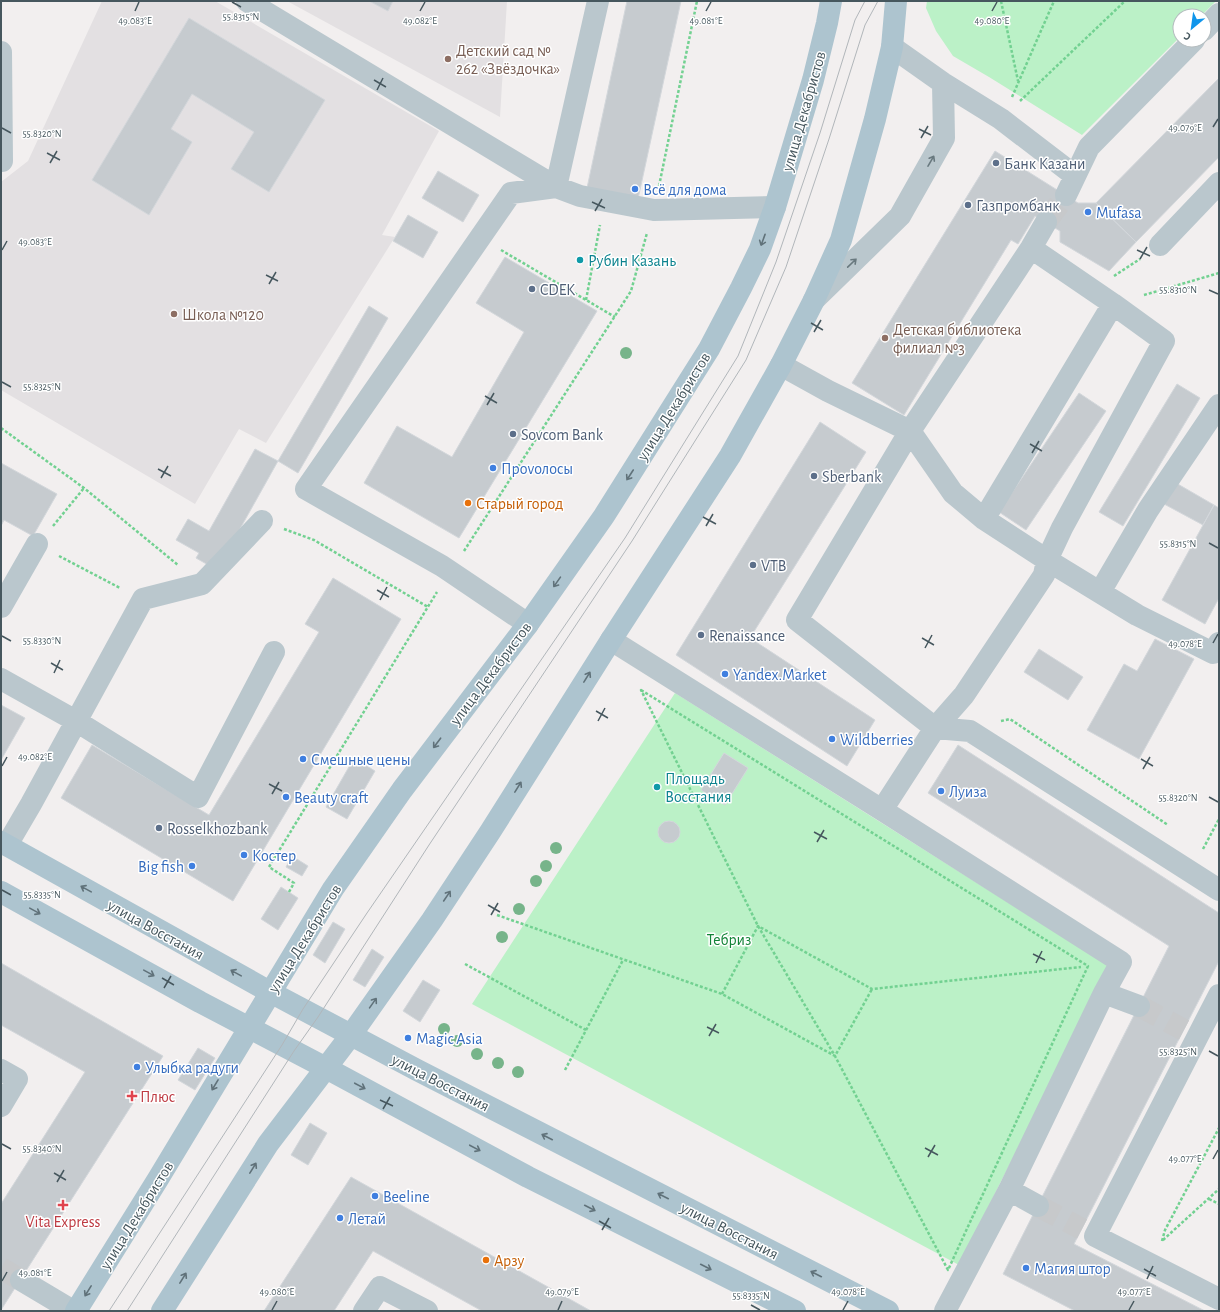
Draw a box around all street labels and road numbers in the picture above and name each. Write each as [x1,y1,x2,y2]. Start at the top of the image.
street label: улица Декабристов [779,49,830,174]
street label: улица Декабристов [634,350,714,465]
street label: улица Декабристов [446,619,535,729]
street label: улица Декабристов [265,882,345,997]
street label: улица Восстания [103,896,206,964]
street label: улица Восстания [388,1051,492,1115]
street label: улица Декабристов [97,1159,177,1274]
street label: улица Восстания [677,1199,781,1263]

